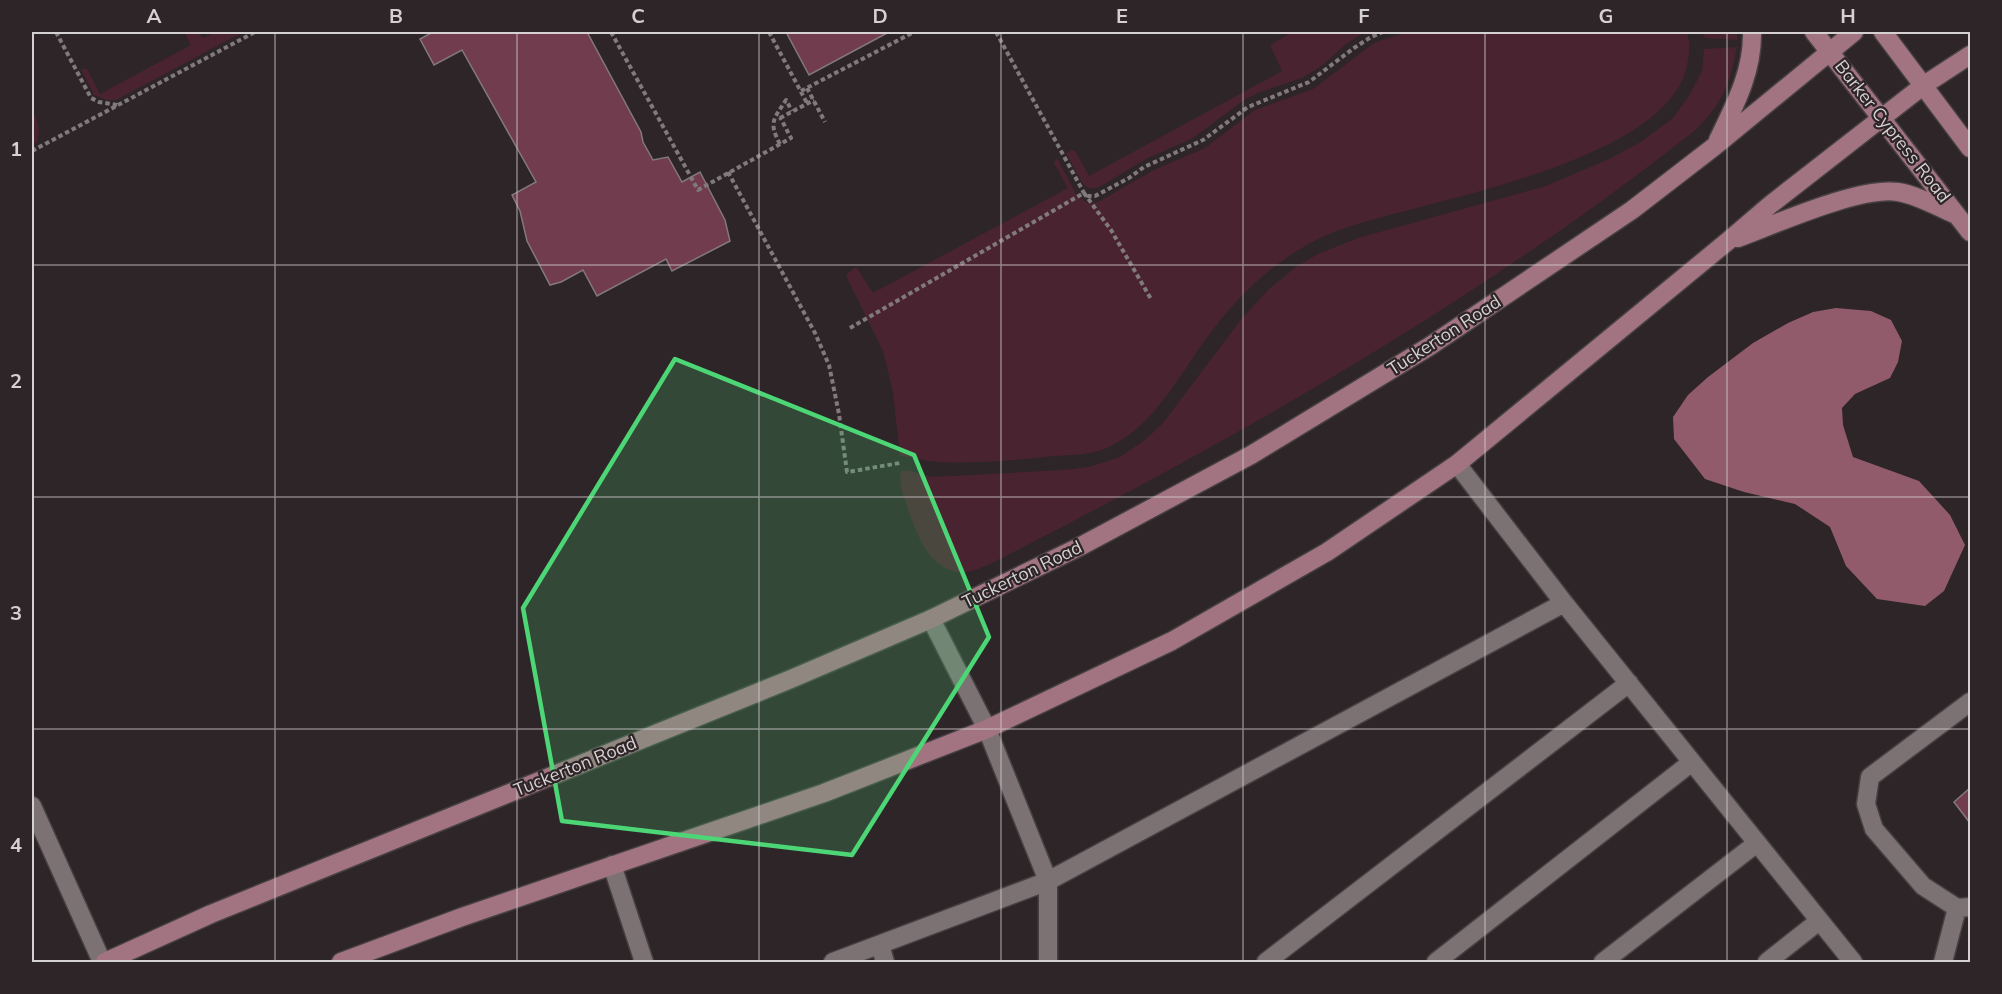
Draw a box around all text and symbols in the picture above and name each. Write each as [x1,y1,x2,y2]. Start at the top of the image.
text: A [147,3,162,28]
text: B [389,3,403,28]
text: C [631,3,645,28]
text: D [872,3,888,28]
text: E [1116,3,1128,28]
text: F [1358,3,1370,28]
text: G [1599,3,1613,28]
text: H [1840,3,1856,28]
street label: Barker Cypress Road [1830,55,1956,207]
text: 1 [10,136,22,161]
street label: Tuckerton Road [1383,290,1505,380]
text: 2 [10,368,22,393]
street label: Tuckerton Road [958,535,1086,613]
text: 3 [10,600,22,625]
street label: Tuckerton Road [510,731,640,801]
text: 4 [10,832,22,857]

